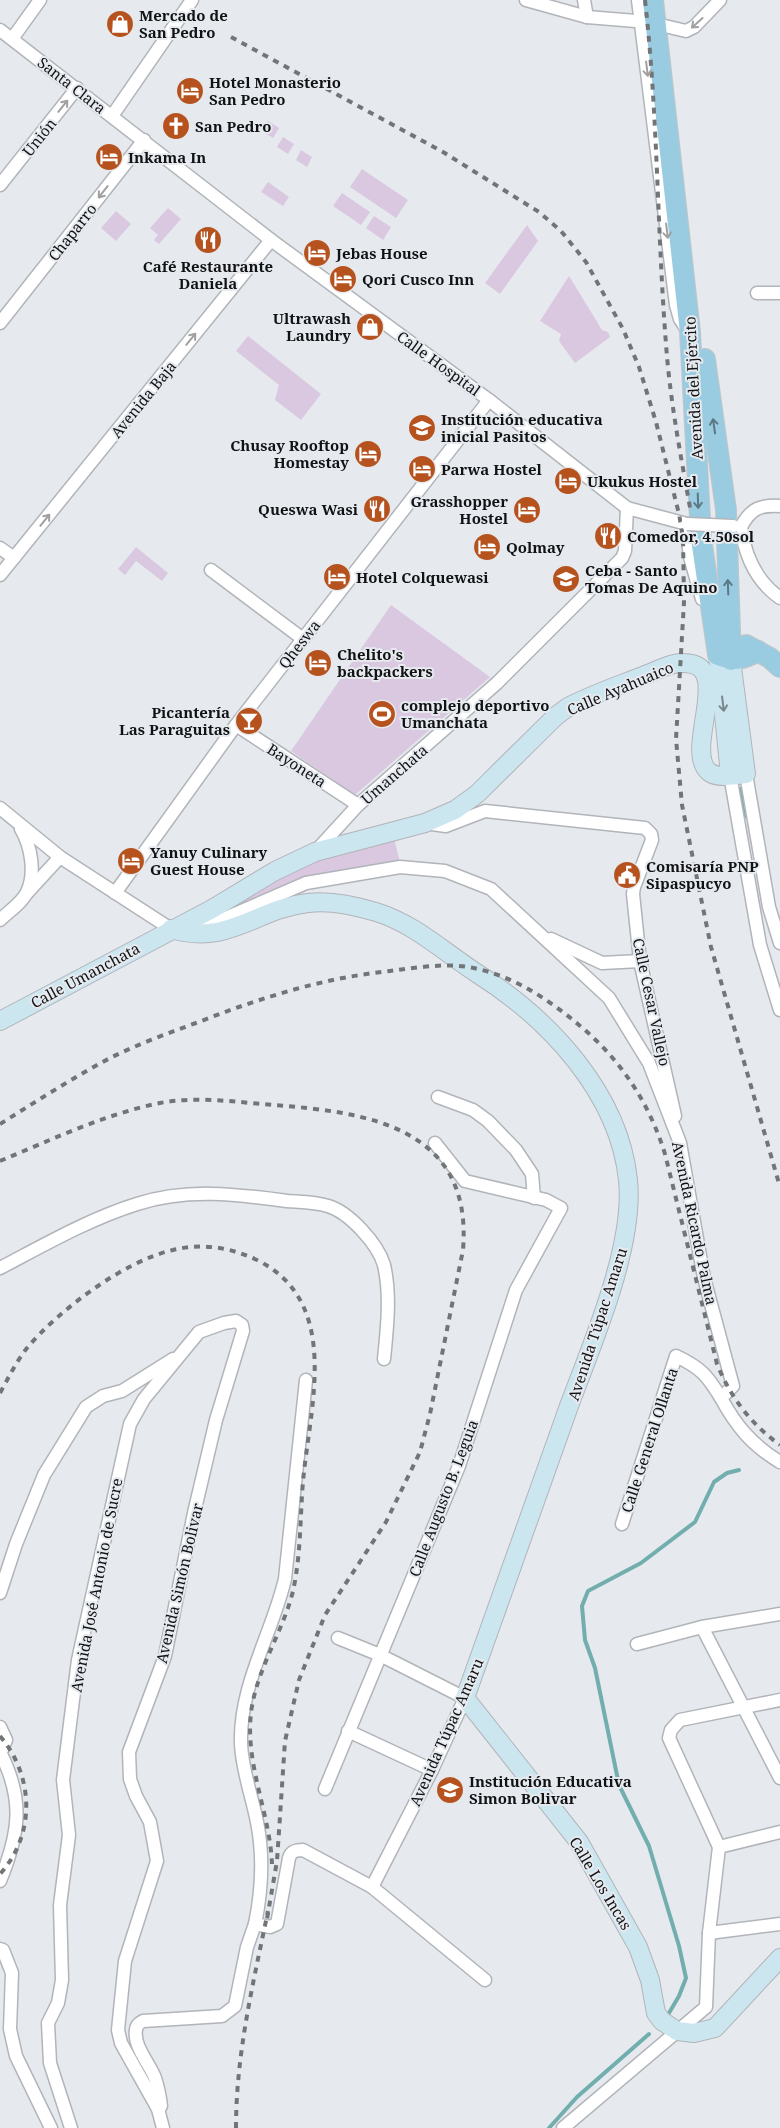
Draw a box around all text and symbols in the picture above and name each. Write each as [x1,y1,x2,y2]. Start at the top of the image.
place label: Mercado de San Pedro [139,5,228,42]
shop icon: Mercado de San Pedro [105,9,135,39]
one-way arrow [691,17,704,29]
street label: Santa Clara [34,52,110,118]
one-way arrow [642,61,652,77]
place label: Hotel Monasterio San Pedro [209,72,341,109]
hotel icon: Hotel Monasterio San Pedro [175,76,205,106]
one-way arrow [58,100,69,113]
church icon: San Pedro [161,111,191,141]
street label: Unión [18,114,61,160]
place label: San Pedro [195,116,272,136]
hotel icon: Inkama In [94,142,124,172]
place label: Inkama In [128,147,206,167]
one-way arrow [98,185,108,199]
street label: Chaparro [43,199,101,265]
one-way arrow [662,222,672,238]
restaurant icon: Café Restaurante Daniela [193,225,223,255]
hotel icon: Jebas House [302,238,332,268]
place label: Jebas House [335,243,428,263]
place label: Café Restaurante Daniela [143,256,273,293]
hotel icon: Qori Cusco Inn [328,264,358,294]
place label: Qori Cusco Inn [362,269,474,289]
place label: Ultrawash Laundry [273,308,351,345]
shop icon: Ultrawash Laundry [355,312,385,342]
street label: Avenida del Ejército [679,316,707,460]
street label: Calle Hospital [393,326,485,400]
one-way arrow [185,333,196,346]
street label: Avenida Baja [106,356,180,442]
place label: Institución educativa inicial Pasitos [441,409,603,446]
school or university icon: Institución educativa inicial Pasitos [407,413,437,443]
one-way arrow [709,418,719,434]
place label: Chusay Rooftop Homestay [230,435,349,472]
hotel icon: Chusay Rooftop Homestay [353,439,383,469]
hotel icon: Parwa Hostel [407,454,437,484]
place label: Parwa Hostel [441,459,543,479]
hotel icon: Ukukus Hostel [553,466,583,496]
place label: Ukukus Hostel [587,471,698,491]
place label: Grasshopper Hostel [410,491,509,528]
one-way arrow [693,493,703,509]
restaurant icon: Queswa Wasi [362,494,392,524]
hotel icon: Grasshopper Hostel [512,495,542,525]
place label: Queswa Wasi [258,499,359,519]
one-way arrow [39,514,50,527]
restaurant icon: Comedor, 4.50sol [593,521,623,551]
place label: Comedor, 4.50sol [627,526,755,546]
hotel icon: Qolmay [472,532,502,562]
place label: Qolmay [506,537,565,557]
place label: Ceba - Santo Tomas De Aquino [585,560,718,597]
hotel icon: Hotel Colquewasi [322,562,352,592]
school or university icon: Ceba - Santo Tomas De Aquino [551,564,581,594]
place label: Hotel Colquewasi [356,567,489,587]
one-way arrow [723,580,733,596]
street label: Qheswa [274,615,324,673]
place label: Chelito's backpackers [337,644,433,681]
hotel icon: Chelito's backpackers [303,648,333,678]
street label: Calle Ayahuaico [564,657,676,719]
place label: complejo deportivo Umanchata [401,695,549,732]
one-way arrow [719,695,729,711]
sports icon: complejo deportivo Umanchata [367,699,397,729]
place label: Picantería Las Paraguitas [119,702,230,739]
bar icon: Picantería Las Paraguitas [234,706,264,736]
street label: Bayoneta [264,738,330,792]
street label: Umanchata [356,740,432,808]
place label: Yanuy Culinary Guest House [150,842,268,879]
hotel icon: Yanuy Culinary Guest House [116,846,146,876]
place label: Comisaría PNP Sipaspucyo [646,856,759,893]
public building icon: Comisaría PNP Sipaspucyo [612,860,642,890]
street label: Calle Cesar Vallejo [629,936,675,1068]
street label: Calle Umanchata [27,938,143,1012]
street label: Avenida Ricardo Palma [668,1139,722,1307]
street label: Avenida Túpac Amaru [563,1244,631,1403]
street label: Calle General Ollanta [616,1365,682,1515]
street label: Calle Augusto B. Leguia [404,1417,482,1579]
street label: Avenida José Antonio de Sucre [65,1476,127,1694]
street label: Avenida Simón Bolivar [151,1501,207,1665]
street label: Avenida Túpac Amaru [404,1654,488,1809]
place label: Institución Educativa Simon Bolivar [469,1771,632,1808]
school or university icon: Institución Educativa Simon Bolivar [435,1775,465,1805]
street label: Calle Los Incas [565,1833,637,1933]

